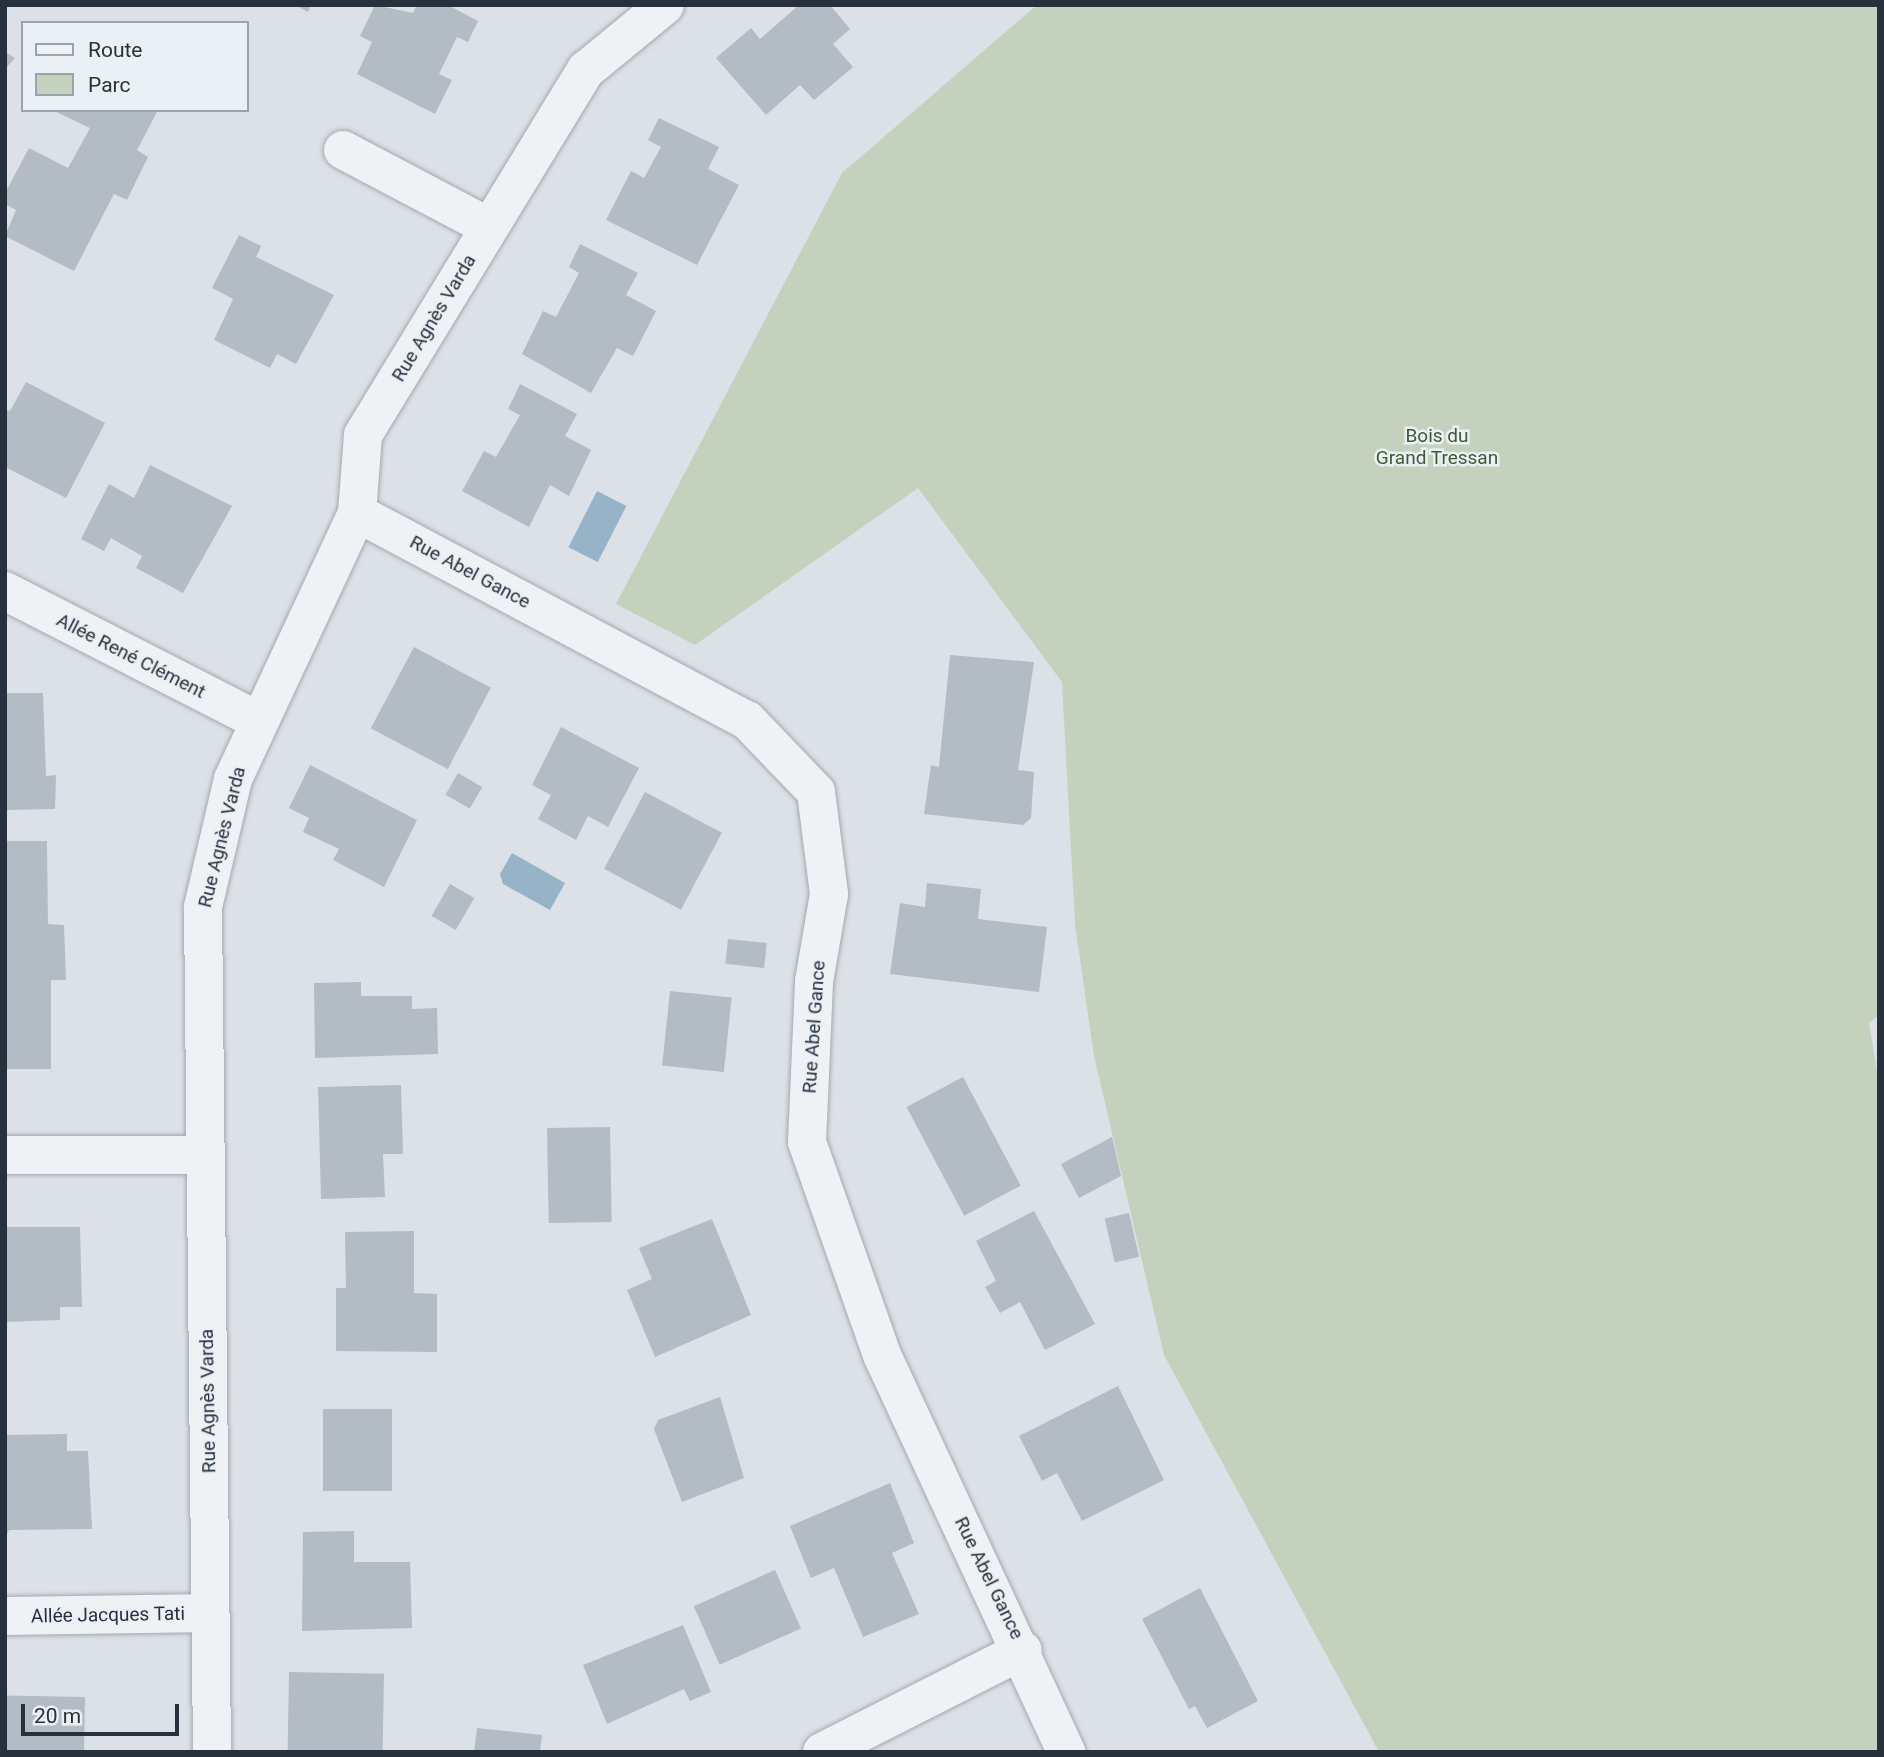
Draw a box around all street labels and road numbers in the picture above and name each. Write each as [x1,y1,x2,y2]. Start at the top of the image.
street label: Rue Agnès Varda [387,250,481,386]
street label: Rue Abel Gance [406,531,534,613]
street label: Allée René Clément [53,609,209,703]
street label: Rue Agnès Varda [193,764,251,910]
street label: Rue Abel Gance [798,960,830,1094]
street label: Rue Agnès Varda [195,1329,221,1473]
street label: Rue Abel Gance [950,1513,1028,1643]
street label: Allée Jacques Tati [31,1602,185,1628]

